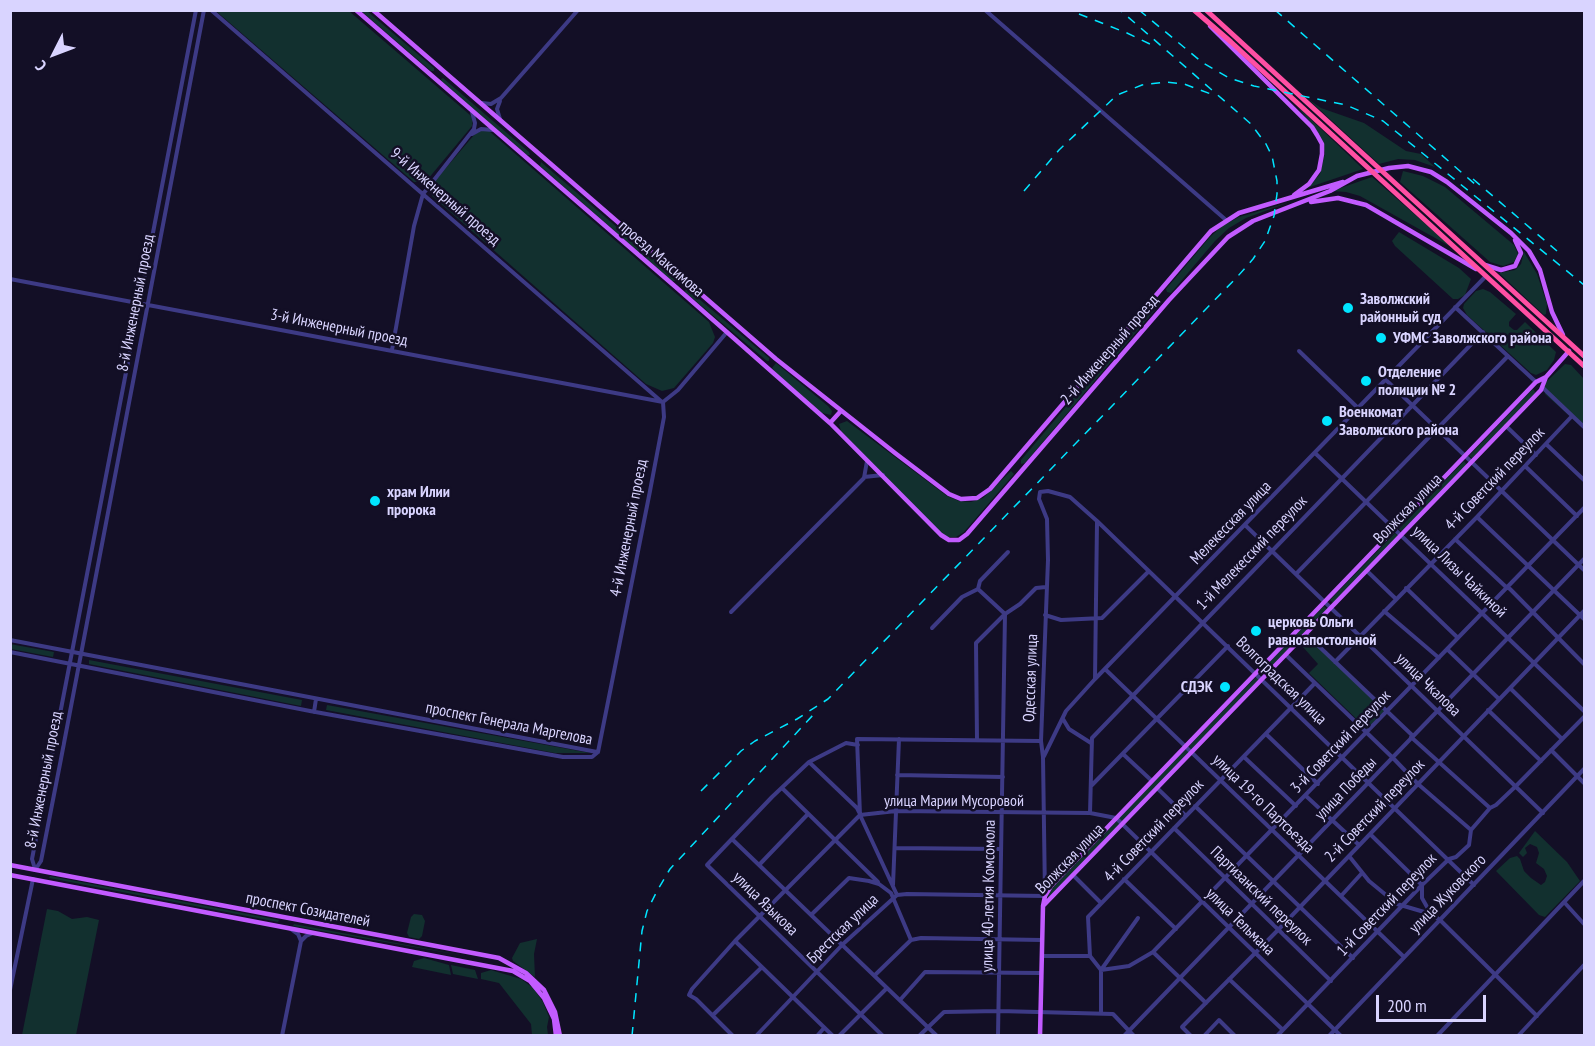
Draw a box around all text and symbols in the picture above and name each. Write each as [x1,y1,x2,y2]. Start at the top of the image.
north arrow [24,24,84,84]
text: С [31,57,51,75]
street label: 9-й Инженерный проезд [386,144,504,250]
street label: проезд Максимова [614,217,708,301]
street label: 8-й Инженерный проезд [113,233,159,373]
place label: Заволжский районный суд [1360,289,1441,327]
street label: 2-й Инженерный проезд [1057,291,1163,409]
marker: Заволжский районный суд [1341,301,1355,315]
street label: 3-й Инженерный проезд [269,305,409,351]
place label: УФМС Заволжского района [1393,328,1552,348]
marker: УФМС Заволжского района [1374,331,1388,345]
place label: Отделение полиции № 2 [1378,362,1456,400]
marker: Отделение полиции № 2 [1359,374,1373,388]
place label: Военкомат Заволжского района [1339,402,1459,440]
marker: Военкомат Заволжского района [1320,414,1334,428]
street label: 4-й Советский переулок [1441,424,1549,534]
street label: 4-й Инженерный проезд [606,458,652,598]
street label: Волжская улица [1370,470,1446,548]
street label: Мелекесская улица [1186,477,1276,569]
place label: храм Илии пророка [387,482,450,520]
street label: 1-й Мелекесский переулок [1192,492,1312,614]
marker: храм Илии пророка [368,494,382,508]
street label: улица Лизы Чайкиной [1408,522,1510,622]
place label: церковь Ольги равноапостольной [1268,612,1377,650]
marker: церковь Ольги равноапостольной [1249,624,1263,638]
street label: Волгоградская улица [1232,633,1330,729]
street label: Одесская улица [1020,634,1042,722]
street label: улица Чкалова [1392,649,1464,721]
place label: СДЭК [1181,677,1213,697]
marker: СДЭК [1218,680,1232,694]
street label: 3-й Советский переулок [1287,687,1395,797]
street label: проспект Генерала Маргелова [424,698,594,750]
street label: 8-й Инженерный проезд [21,710,67,850]
street label: улица 19-го Партсъезда [1208,750,1318,858]
street label: улица Победы [1311,753,1381,825]
street label: 2-й Советский переулок [1321,756,1429,866]
street label: 4-й Советский переулок [1100,776,1208,886]
street label: улица Марии Мусоровой [884,791,1024,811]
street label: улица 40-летия Комсомола [978,820,1000,972]
street label: Волжская улица [1032,820,1108,898]
street label: Партизанский переулок [1206,842,1316,950]
street label: 1-й Советский переулок [1333,850,1441,960]
street label: улица Жуковского [1406,851,1490,937]
street label: улица Языкова [728,868,802,940]
street label: улица Тельмана [1201,884,1279,960]
street label: проспект Созидателей [244,889,372,931]
street label: Брестская улица [803,890,883,968]
scale bar [1379,983,1488,1021]
text: 200 m [1387,994,1427,1017]

